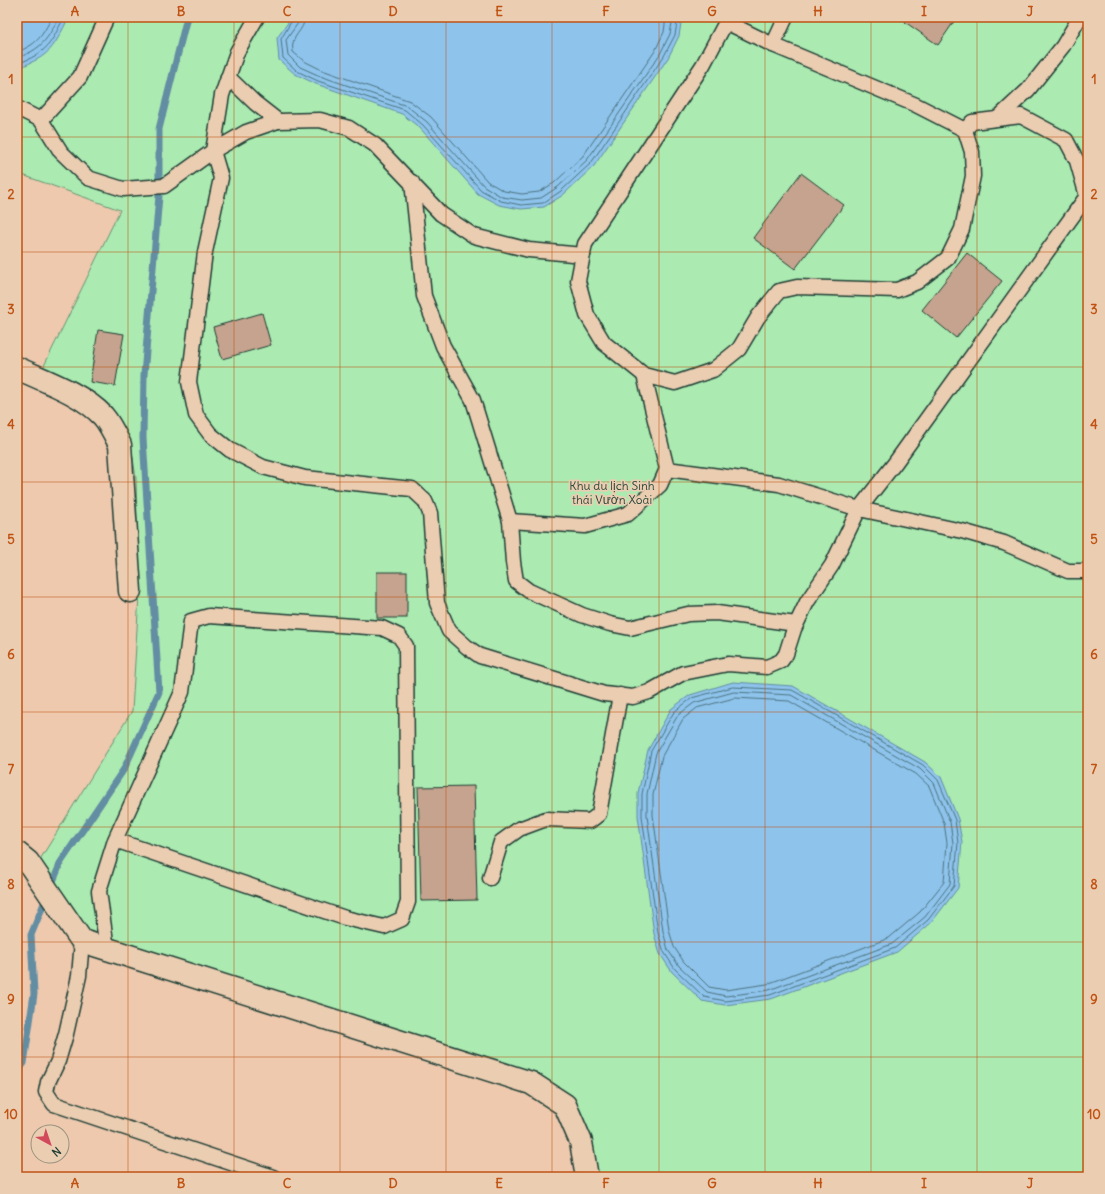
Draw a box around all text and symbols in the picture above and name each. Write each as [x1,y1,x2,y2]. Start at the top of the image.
text: A [71,3,80,20]
text: B [177,3,186,20]
text: C [283,3,292,20]
text: D [388,3,398,20]
text: E [495,3,503,20]
text: F [602,3,610,20]
text: G [707,3,717,20]
text: H [813,3,823,20]
text: I [921,3,927,20]
text: J [1027,3,1034,20]
text: 1 [8,71,14,88]
text: 1 [1091,71,1097,88]
text: 2 [7,186,15,203]
text: 2 [1090,186,1098,203]
text: 3 [7,301,15,318]
text: 3 [1090,301,1098,318]
text: 4 [7,416,15,433]
text: 4 [1090,416,1098,433]
park label: Khu du lịch Sinh thái Vườn Xoài [569,478,655,507]
text: 5 [7,531,15,548]
text: 5 [1090,531,1098,548]
text: 6 [7,646,15,663]
text: 6 [1090,646,1098,663]
text: 7 [8,761,15,778]
text: 7 [1091,761,1098,778]
text: 8 [7,876,15,893]
text: 8 [1090,876,1098,893]
text: 9 [7,991,15,1008]
text: 9 [1090,991,1098,1008]
text: 10 [4,1106,18,1123]
text: 10 [1087,1106,1101,1123]
north arrow [30,1124,70,1164]
text: N [49,1144,64,1159]
text: A [71,1175,80,1192]
text: B [177,1175,186,1192]
text: C [283,1175,292,1192]
text: D [388,1175,398,1192]
text: E [495,1175,503,1192]
text: F [602,1175,610,1192]
text: G [707,1175,717,1192]
text: H [813,1175,823,1192]
text: I [921,1175,927,1192]
text: J [1027,1175,1034,1192]

